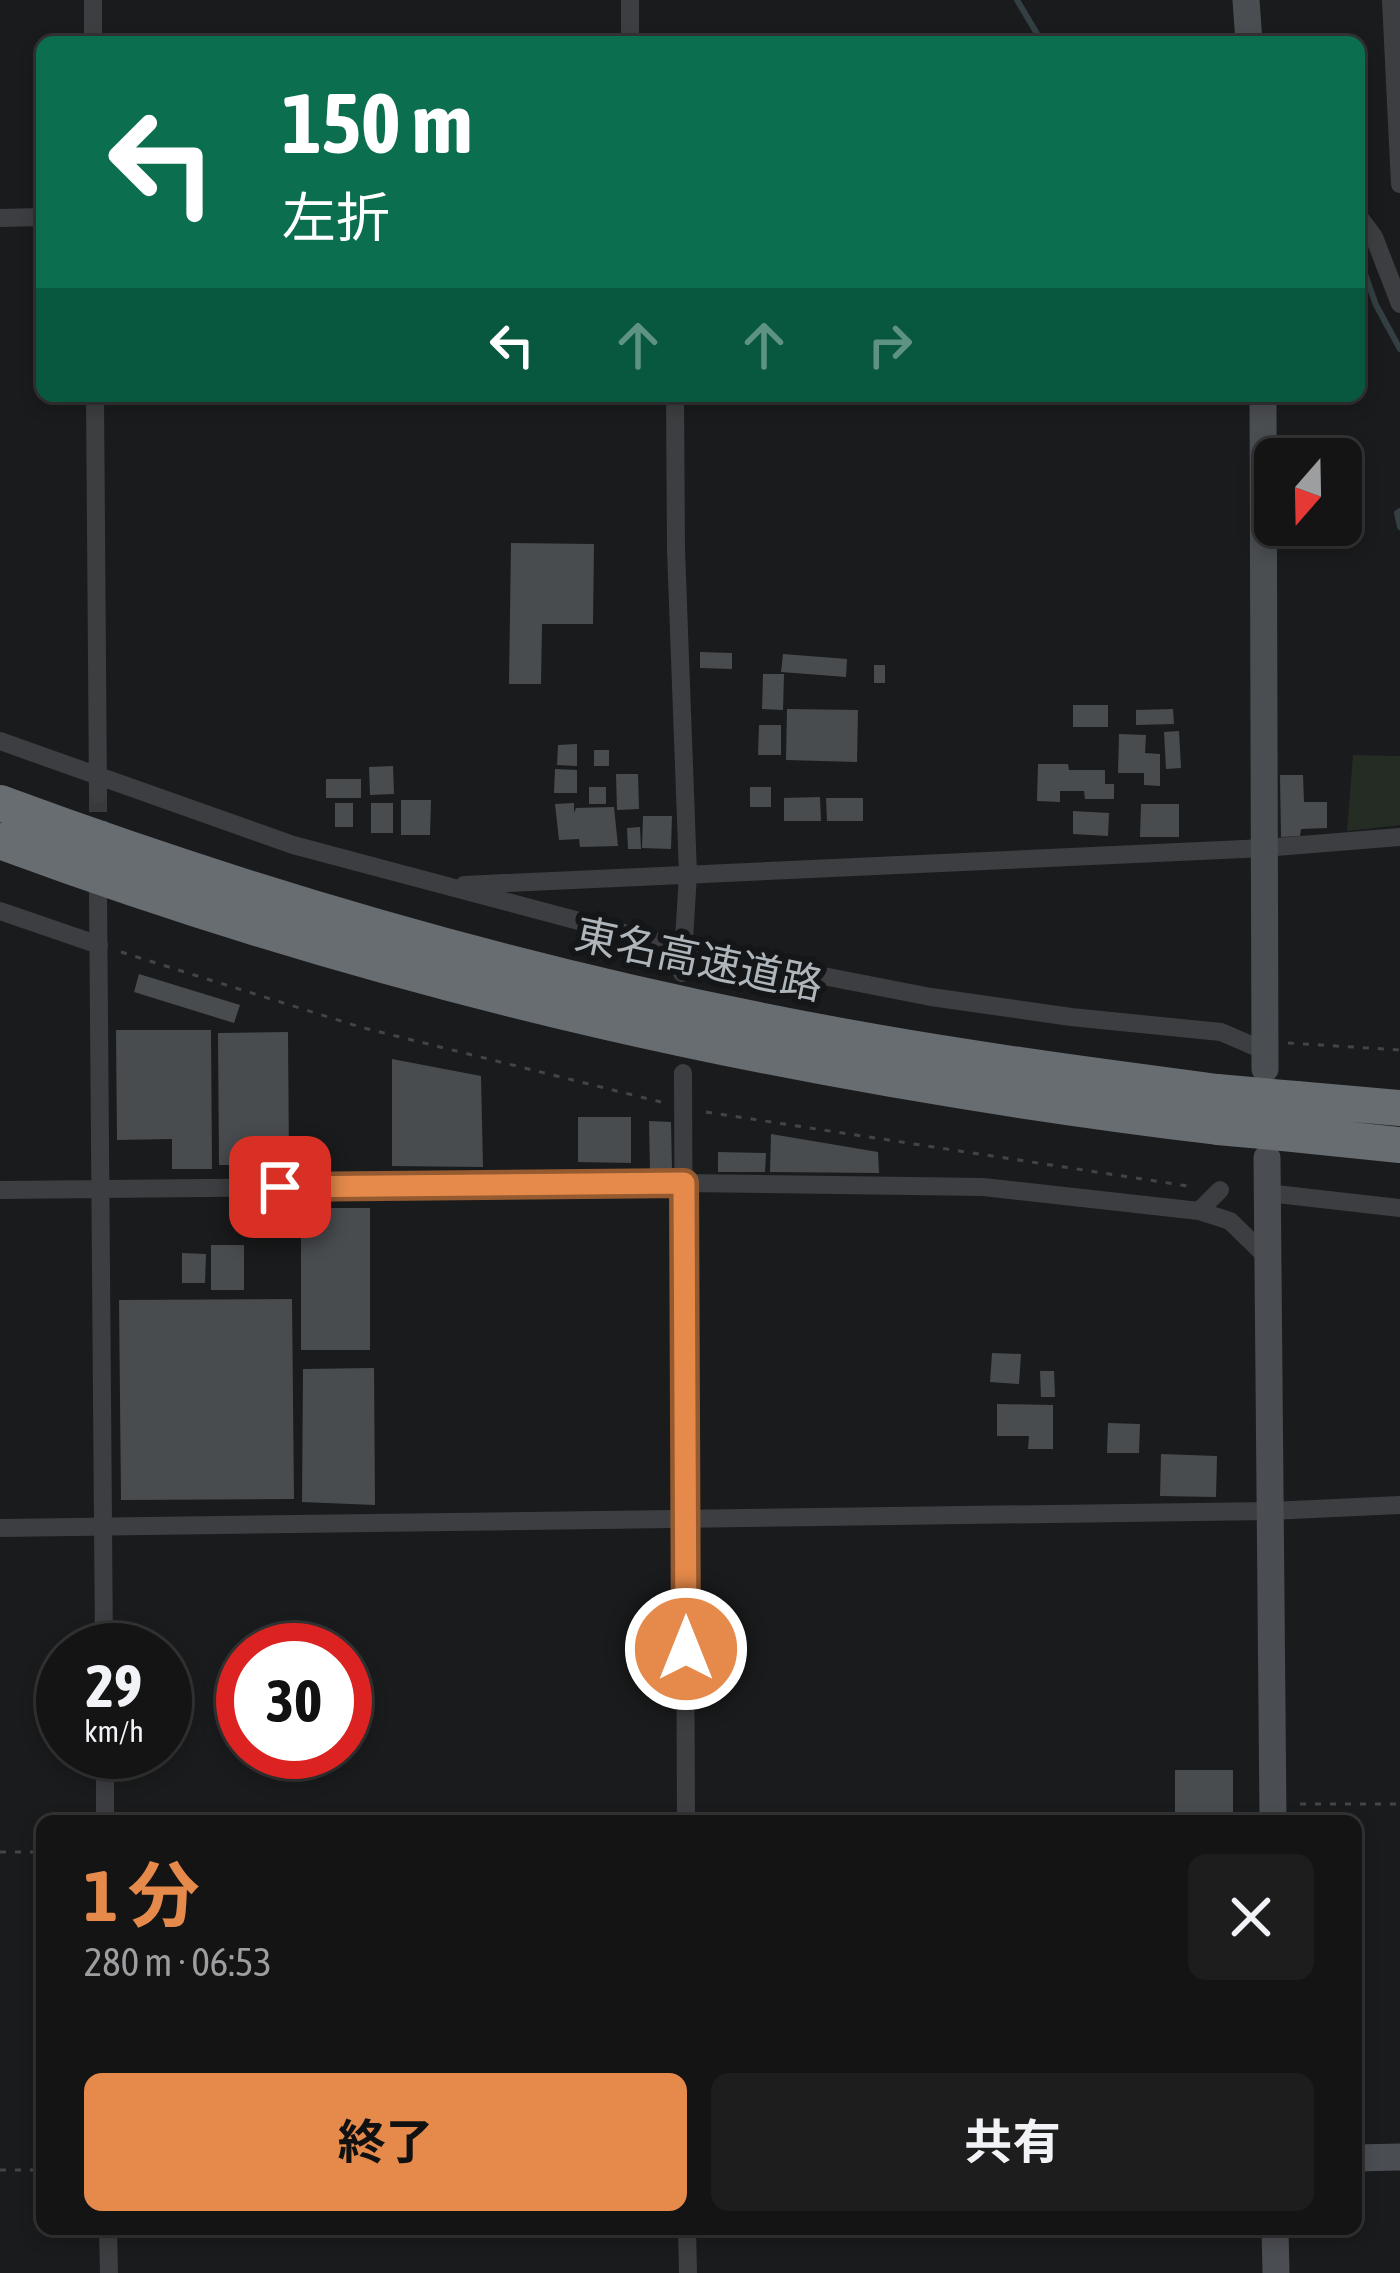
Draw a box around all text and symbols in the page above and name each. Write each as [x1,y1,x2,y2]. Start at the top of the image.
text: 150 m [282,75,472,171]
icon: left [84,84,240,240]
text: 左折 [282,187,390,248]
icon: left [479,312,545,378]
icon: ahead [605,312,671,378]
icon: ahead [731,312,797,378]
icon: right [857,312,923,378]
north arrow [1254,438,1362,546]
map controls [1254,438,1362,546]
street label: 東名高速道路 [571,909,827,1009]
pin [229,1136,331,1238]
icon: arrive [247,1154,313,1220]
position arrow [623,1586,749,1712]
speed limit sign: 30 [216,1623,372,1779]
text: 29 [86,1651,142,1720]
text: km/h [84,1714,144,1748]
text: 1 分 [84,1854,200,1936]
button: close [1188,1854,1314,1980]
text: 280 m · 06:53 [84,1940,272,1984]
button: 終了 [84,2073,687,2211]
button: 共有 [711,2073,1314,2211]

